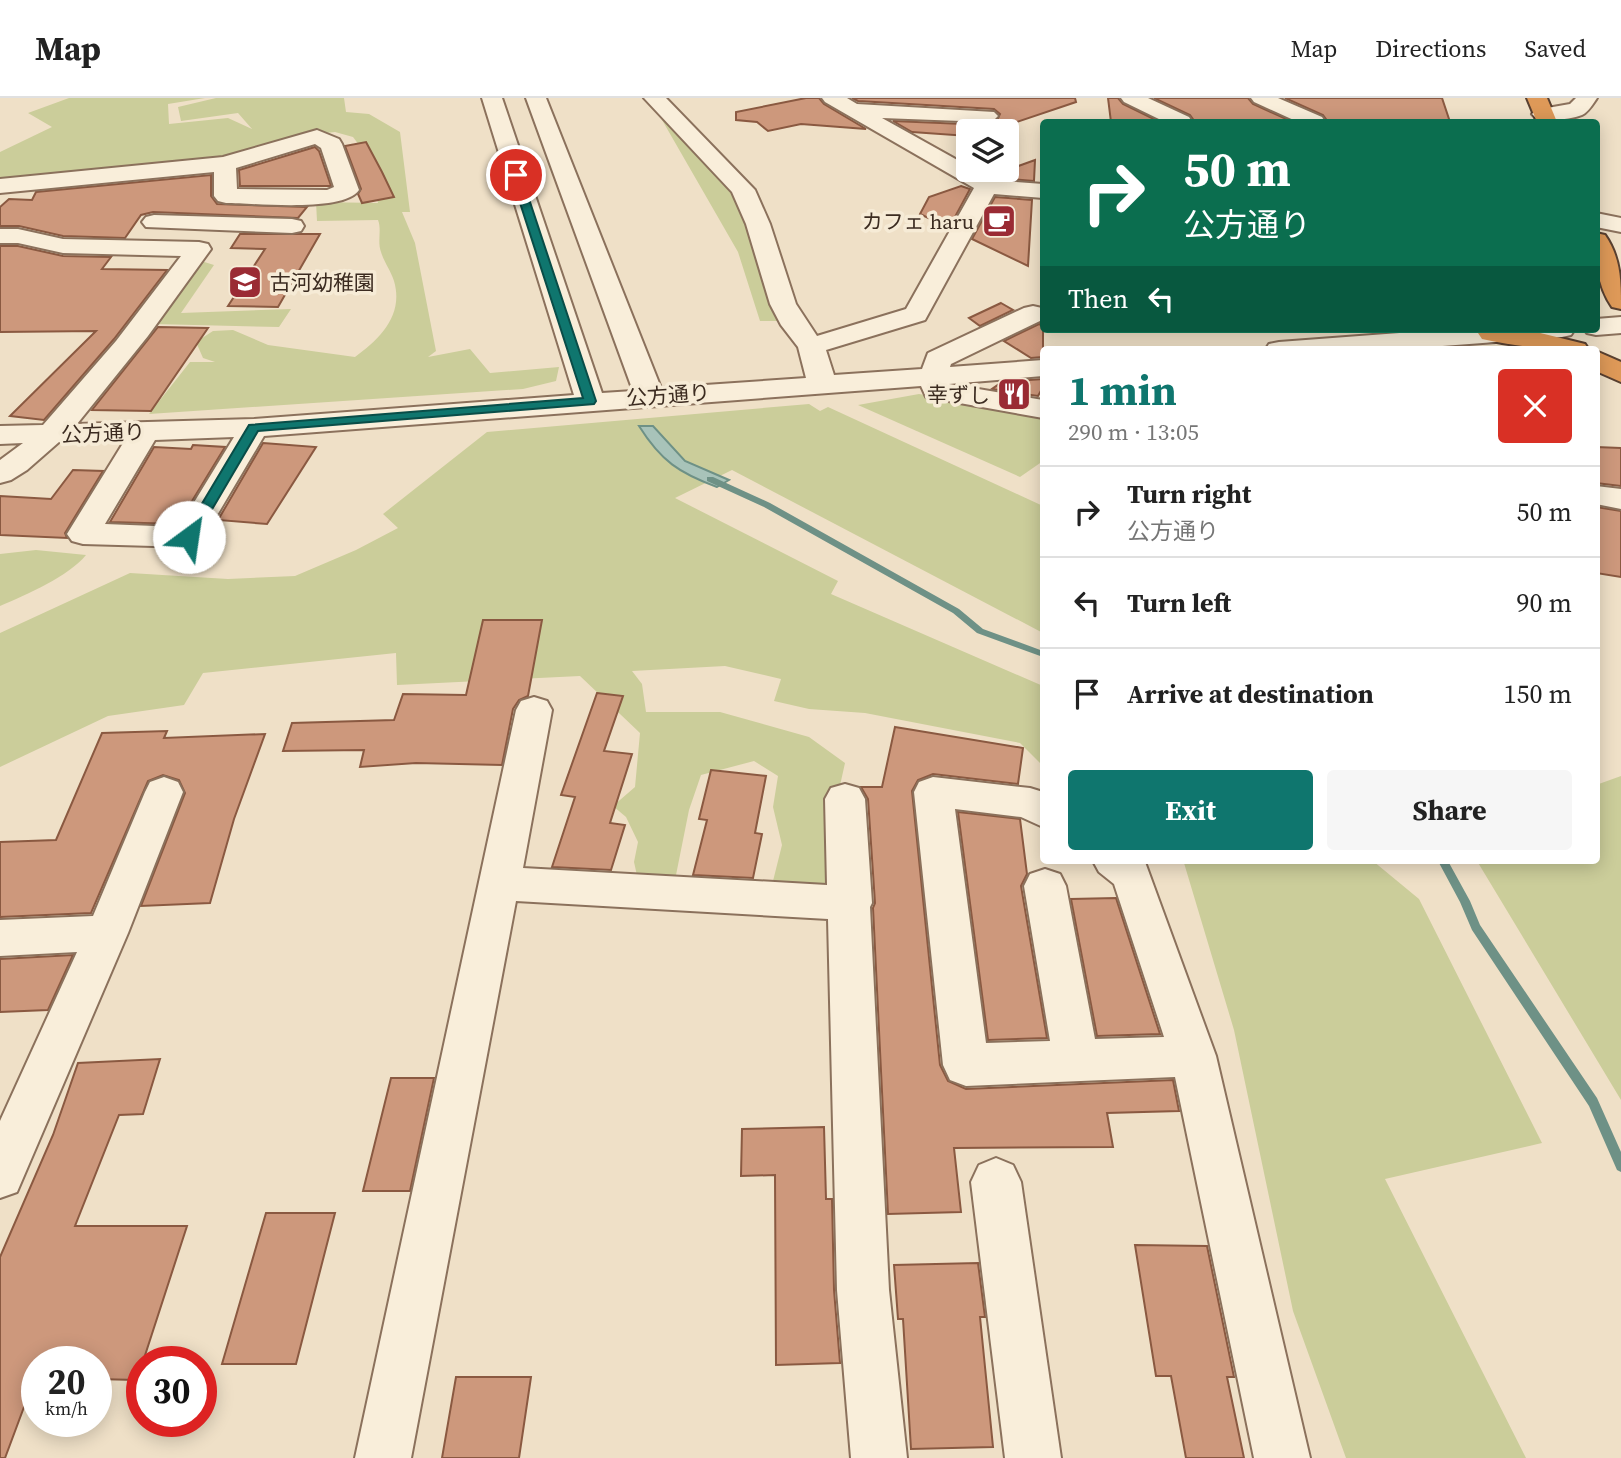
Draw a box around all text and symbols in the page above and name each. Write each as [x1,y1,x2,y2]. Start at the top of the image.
text: Map [35,26,101,71]
text: Map [1290,32,1337,65]
text: Directions [1375,32,1486,65]
text: Saved [1524,32,1586,65]
map controls [956,119,1019,182]
button: layers [956,119,1019,182]
text: 50 m [1183,135,1291,202]
pin [486,145,546,205]
icon: right [1068,147,1159,238]
icon: arrive [497,156,535,194]
cafe icon: カフェ haru [980,202,1018,240]
text: 公方通り [1183,203,1311,247]
place label: カフェ haru [862,207,974,236]
school or university icon: 古河幼稚園 [226,263,264,301]
place label: 古河幼稚園 [270,268,375,297]
icon: left [1142,280,1180,318]
text: Then [1068,281,1128,317]
text: 1 min [1068,361,1177,419]
button: close [1498,369,1572,443]
restaurant icon: 幸ずし [995,375,1033,413]
street label: 公方通り [625,378,711,412]
place label: 幸ずし [927,380,990,409]
text: 290 m · 13:05 [1068,416,1199,448]
street label: 公方通り [61,417,145,449]
text: Turn right [1127,476,1251,512]
icon: right [1068,493,1106,531]
text: 50 m [1517,494,1572,530]
position arrow [152,500,226,574]
text: 公方通り [1127,515,1219,547]
icon: left [1068,584,1106,622]
text: Turn left [1127,585,1231,621]
text: 90 m [1517,585,1572,621]
icon: arrive [1068,675,1106,713]
text: Arrive at destination [1127,676,1374,712]
text: 150 m [1504,676,1572,712]
button: Exit [1068,770,1313,850]
button: Share [1327,770,1572,850]
speed limit sign: 30 [126,1346,217,1437]
text: 20 [48,1358,85,1406]
text: km/h [45,1396,88,1421]

